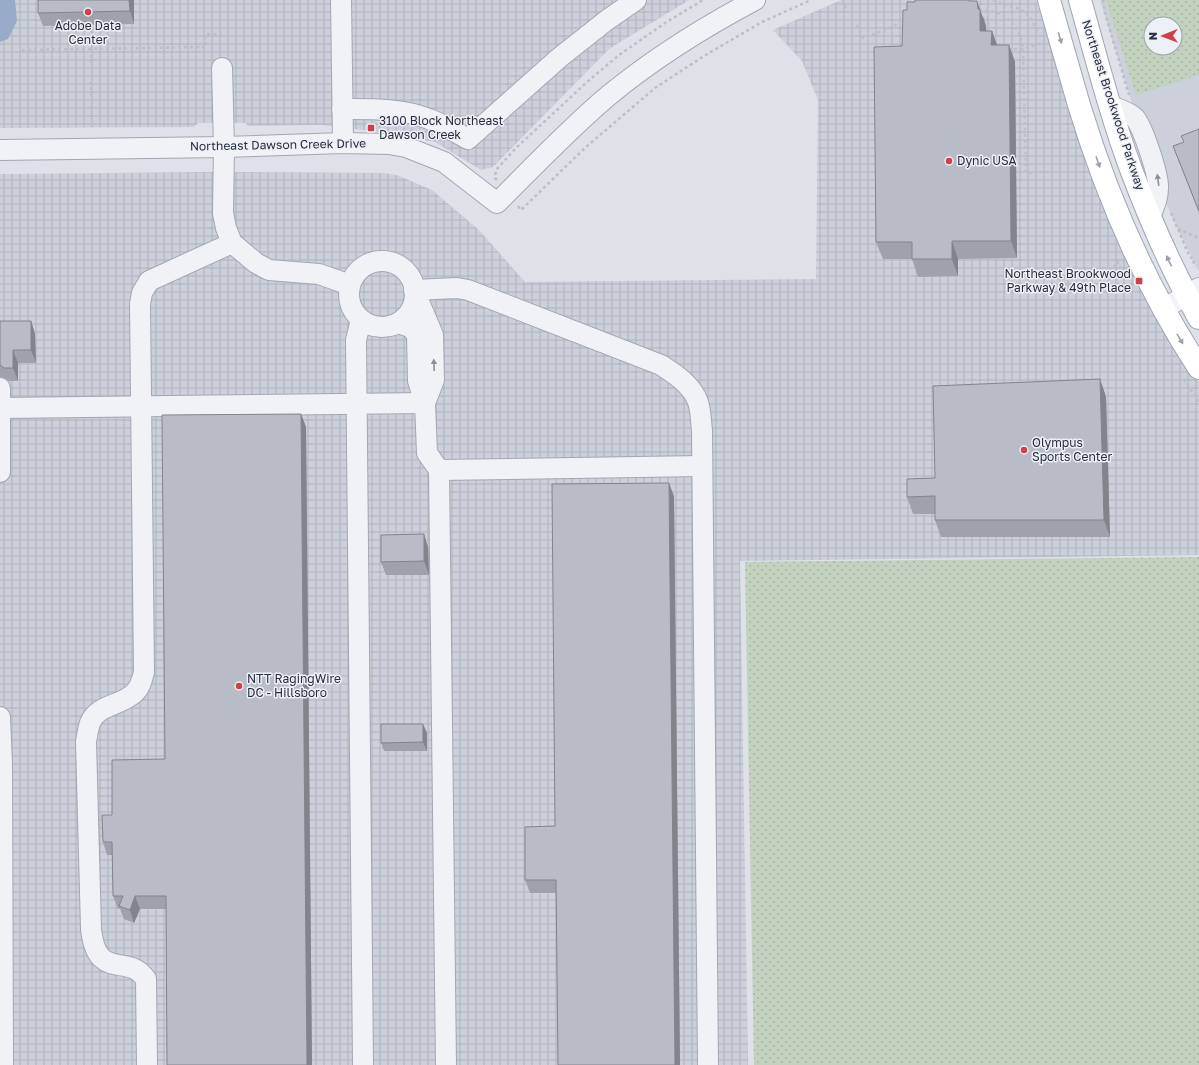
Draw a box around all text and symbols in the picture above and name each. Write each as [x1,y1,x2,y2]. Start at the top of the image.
marker: Adobe Data Center [83,7,93,17]
north arrow [1143,16,1183,56]
place label: Adobe Data Center [55,18,121,47]
street label: Northeast Brookwood Parkway [1079,18,1148,192]
one-way arrow [1057,32,1063,44]
text: N [1146,32,1159,40]
place label: 3100 Block Northeast Dawson Creek [379,113,504,142]
marker: 3100 Block Northeast Dawson Creek [366,123,376,133]
street label: Northeast Dawson Creek Drive [190,135,366,154]
place label: Dynic USA [957,153,1017,168]
marker: Dynic USA [944,156,954,166]
one-way arrow [1096,156,1102,168]
one-way arrow [1155,174,1161,186]
one-way arrow [1166,255,1172,266]
place label: Northeast Brookwood Parkway & 49th Place [1004,266,1131,295]
marker: Northeast Brookwood Parkway & 49th Place [1134,276,1144,286]
one-way arrow [1177,333,1184,345]
one-way arrow [431,358,437,371]
place label: Olympus Sports Center [1032,435,1112,464]
marker: Olympus Sports Center [1019,445,1029,455]
place label: NTT RagingWire DC - Hillsboro [247,671,341,700]
marker: NTT RagingWire DC - Hillsboro [234,681,244,691]

